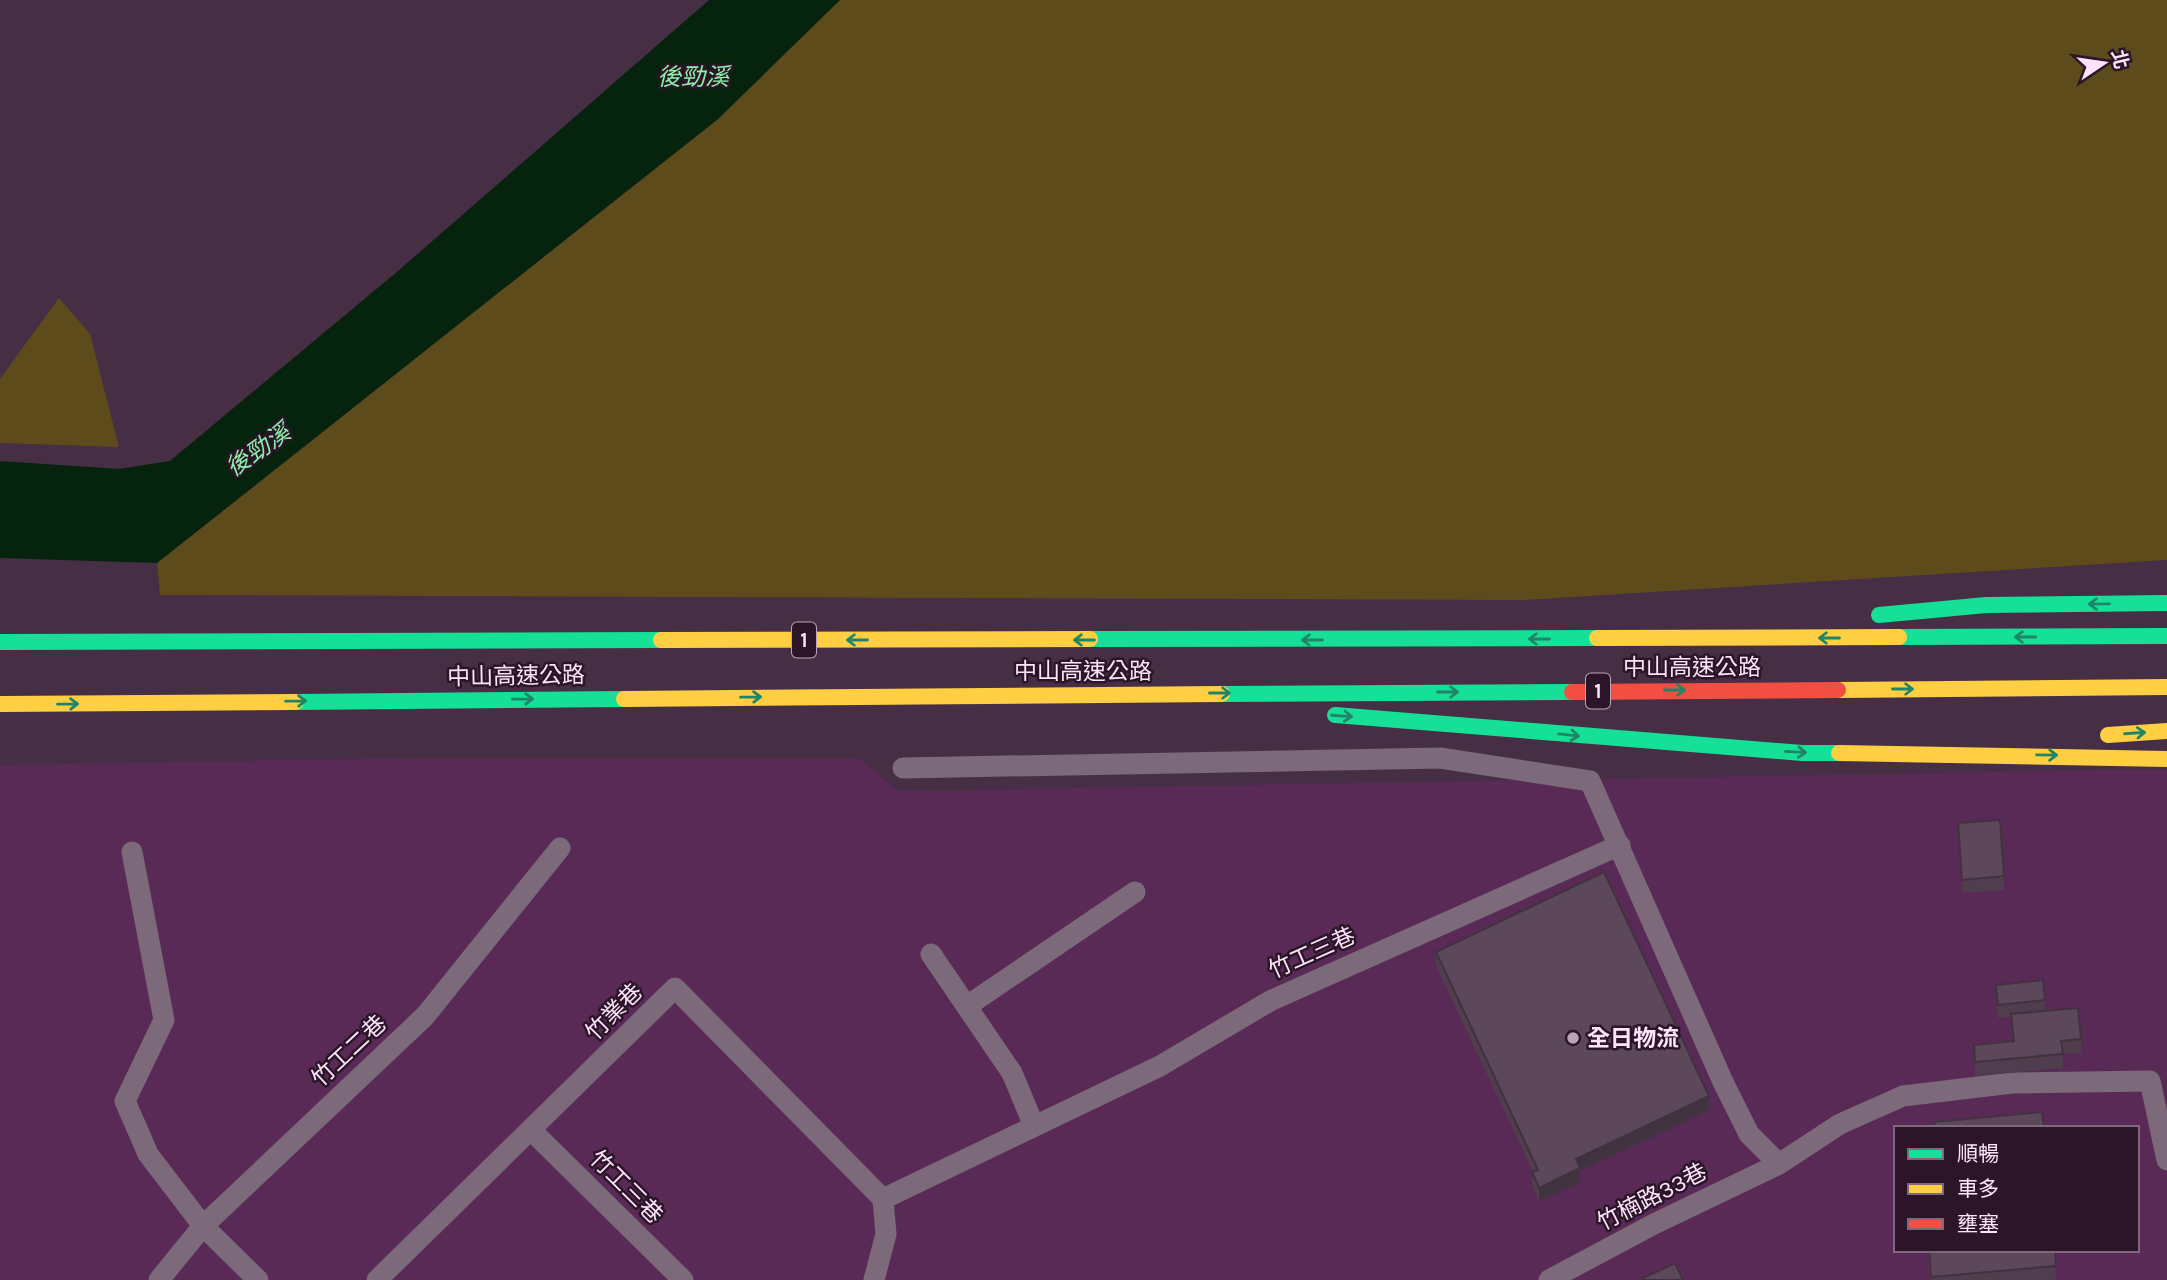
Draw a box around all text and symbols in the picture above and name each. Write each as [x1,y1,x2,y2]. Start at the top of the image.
north arrow [2069,28,2139,98]
text: 北 [2107,48,2132,71]
water label: 後勁溪 [657,63,732,91]
water label: 後勁溪 [220,416,298,482]
one-way arrow [2088,597,2111,610]
road number: 1 [792,622,816,658]
one-way arrow [2014,630,2037,644]
one-way arrow [1818,631,1841,645]
one-way arrow [1528,632,1551,646]
one-way arrow [846,633,869,647]
one-way arrow [1073,633,1096,647]
one-way arrow [1301,633,1324,647]
street label: 中山高速公路 [1623,654,1761,681]
street label: 中山高速公路 [1014,658,1152,685]
street label: 中山高速公路 [447,661,585,691]
road number: 1 [1586,674,1610,708]
one-way arrow [1891,682,1914,695]
one-way arrow [1663,683,1686,697]
one-way arrow [1436,685,1459,699]
one-way arrow [1209,686,1232,700]
one-way arrow [739,690,762,704]
one-way arrow [511,692,534,706]
one-way arrow [284,695,307,708]
one-way arrow [56,697,79,710]
one-way arrow [1330,710,1353,723]
one-way arrow [2123,727,2146,740]
one-way arrow [1557,729,1579,742]
one-way arrow [1784,746,1806,759]
one-way arrow [2036,748,2059,762]
street label: 竹工三巷 [1264,922,1360,984]
street label: 竹業巷 [580,978,648,1046]
street label: 竹工二巷 [306,1010,392,1092]
place label: 全日物流 [1587,1025,1679,1052]
marker: 全日物流 [1565,1030,1581,1046]
legend [1894,1126,2139,1252]
text: 順暢 [1957,1142,1999,1166]
street label: 竹工三巷 [584,1145,668,1229]
street label: 竹楠路33巷 [1593,1158,1711,1236]
text: 車多 [1957,1177,1999,1201]
text: 壅塞 [1957,1212,1999,1236]

